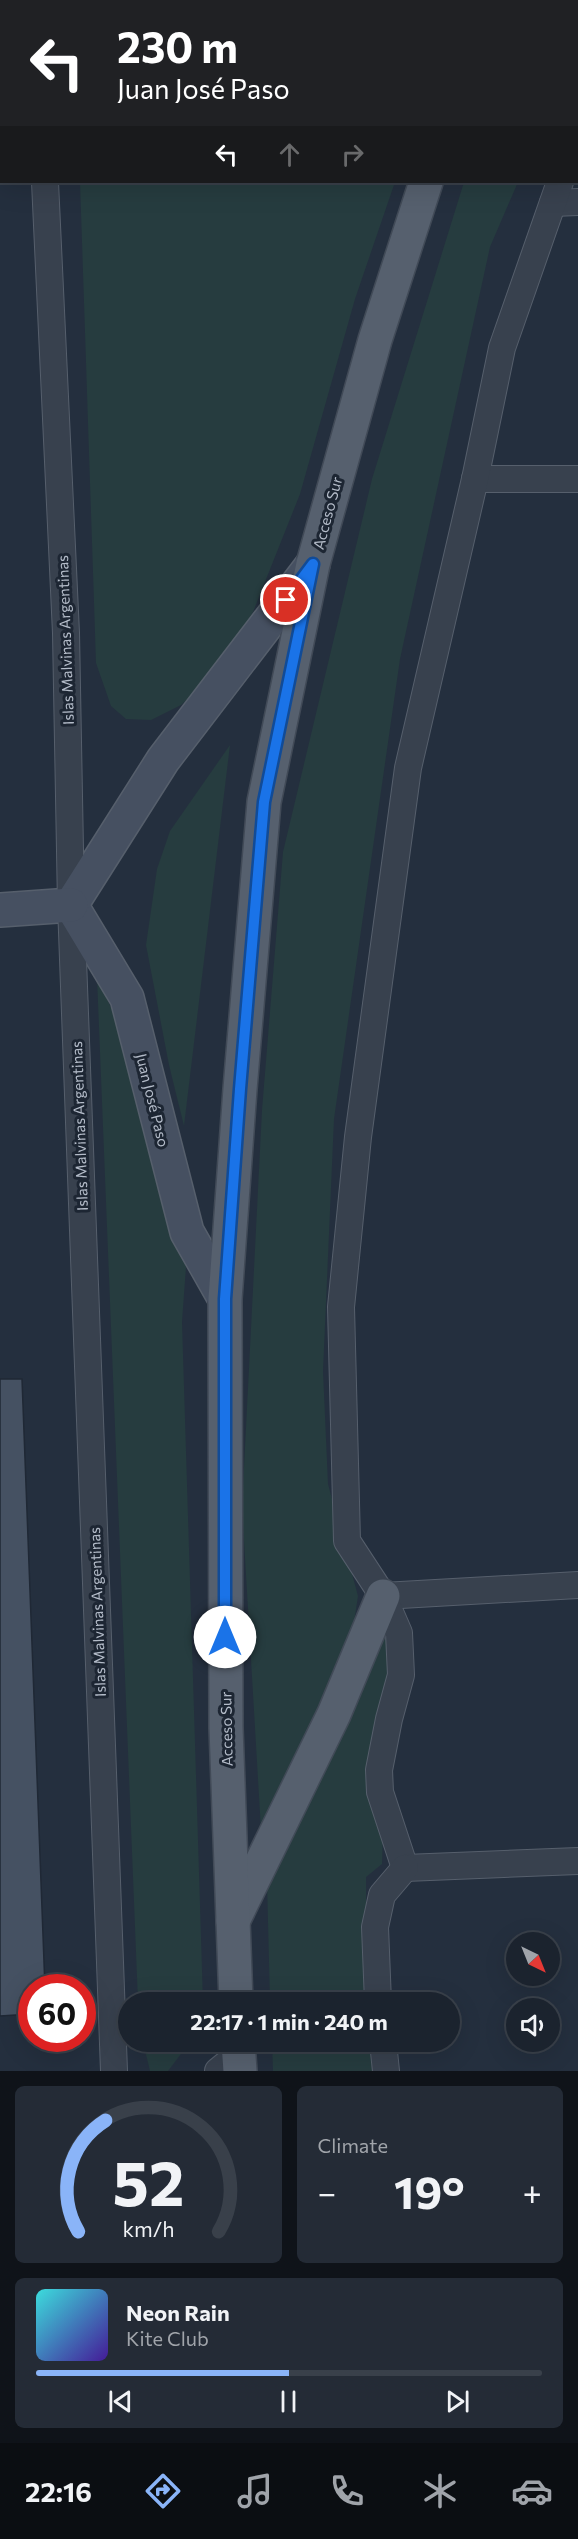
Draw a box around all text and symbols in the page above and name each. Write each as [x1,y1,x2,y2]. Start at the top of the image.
text: 230 m [117,20,238,72]
icon: left [18,24,96,102]
text: Juan José Paso [117,72,290,105]
icon: left [210,138,243,171]
icon: ahead [273,138,306,171]
icon: right [336,138,369,171]
street label: Acceso Sur [309,475,345,551]
street label: Islas Malvinas Argentinas [53,555,77,725]
pin [260,574,311,625]
icon: arrive [269,583,302,616]
street label: Islas Malvinas Argentinas [67,1041,91,1211]
street label: Juan José Paso [133,1051,173,1149]
street label: Islas Malvinas Argentinas [85,1527,109,1697]
position arrow [193,1605,257,1669]
street label: Acceso Sur [216,1692,236,1766]
north arrow [506,1932,560,1986]
map controls [506,1932,560,2052]
speed limit sign: 60 [18,1974,96,2052]
button: sound [506,1998,560,2052]
text: 22:17 · 1 min · 240 m [190,2008,388,2035]
text: Climate [318,2133,388,2157]
text: 52 [112,2143,184,2219]
text: 19° [394,2163,465,2218]
text: − [318,2171,336,2212]
text: + [523,2171,542,2212]
text: km/h [122,2215,174,2241]
text: Neon Rain [126,2299,230,2326]
text: Kite Club [126,2326,209,2350]
icon: previous [104,2385,137,2418]
icon: pause [272,2385,305,2418]
icon: next [441,2385,474,2418]
icon: directions [142,2470,184,2512]
icon: music [234,2470,276,2512]
icon: phone [326,2470,368,2512]
icon: climate [419,2470,461,2512]
icon: car [511,2470,553,2512]
text: 22:16 [25,2475,92,2508]

